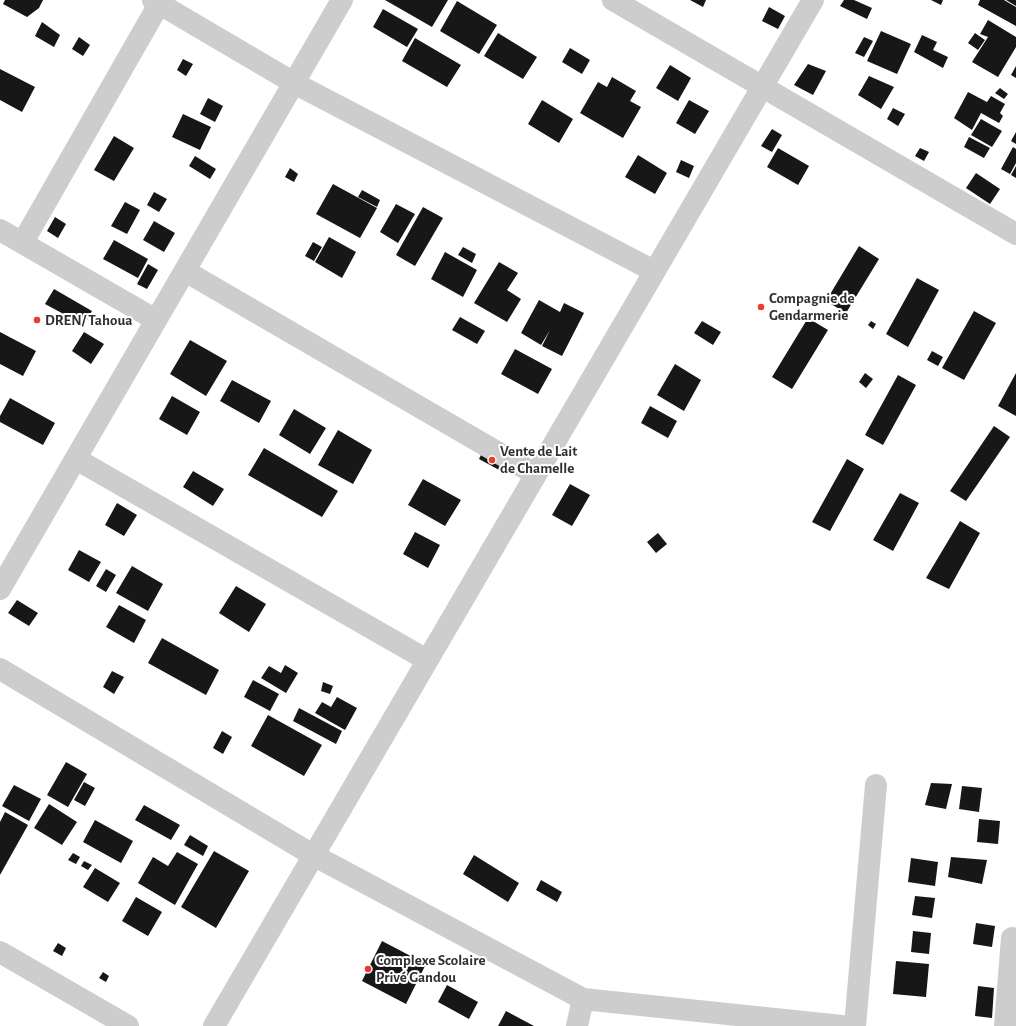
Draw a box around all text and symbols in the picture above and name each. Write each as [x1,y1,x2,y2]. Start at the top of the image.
place label: Compagnie de Gendarmerie [769,289,855,324]
marker: Compagnie de Gendarmerie [756,302,766,312]
place label: DREN/ Tahoua [45,311,132,329]
marker: DREN/ Tahoua [32,315,42,325]
place label: Vente de Lait de Chamelle [500,442,577,477]
marker: Vente de Lait de Chamelle [487,455,497,465]
place label: Complexe Scolaire Privé Gandou [376,951,486,986]
marker: Complexe Scolaire Privé Gandou [363,964,373,974]

